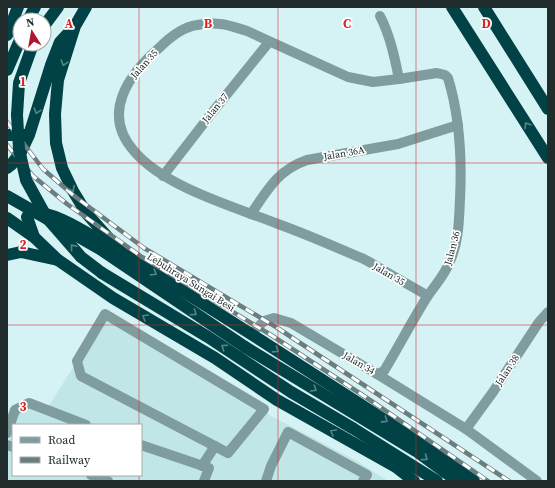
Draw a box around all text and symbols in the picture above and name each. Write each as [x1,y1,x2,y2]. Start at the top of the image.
north arrow [12,12,52,52]
text: N [25,15,36,31]
text: A [65,15,74,32]
text: B [204,15,213,32]
text: C [343,15,351,32]
text: D [481,15,491,32]
street label: Jalan 35 [127,47,161,82]
one-way arrow [60,59,69,66]
text: 1 [19,73,27,90]
street label: Jalan 37 [198,90,231,126]
one-way arrow [33,107,41,114]
one-way arrow [525,122,532,129]
street label: Jalan 36A [321,143,366,163]
one-way arrow [67,185,75,192]
street label: Jalan 36 [441,229,463,267]
text: 2 [19,236,27,253]
one-way arrow [70,245,77,252]
street label: Lebuhraya Sungai Besi [145,250,237,314]
street label: Jalan 35 [370,259,407,288]
one-way arrow [150,268,157,276]
one-way arrow [190,308,197,315]
one-way arrow [142,315,149,322]
one-way arrow [221,344,228,352]
one-way arrow [272,345,279,352]
street label: Jalan 34 [340,348,377,377]
street label: Jalan 38 [492,352,522,389]
one-way arrow [310,385,317,392]
text: 3 [19,398,27,415]
one-way arrow [381,415,388,423]
legend [12,424,142,476]
one-way arrow [330,429,337,436]
text: Road [48,432,75,448]
text: Railway [48,452,91,468]
one-way arrow [420,453,427,460]

